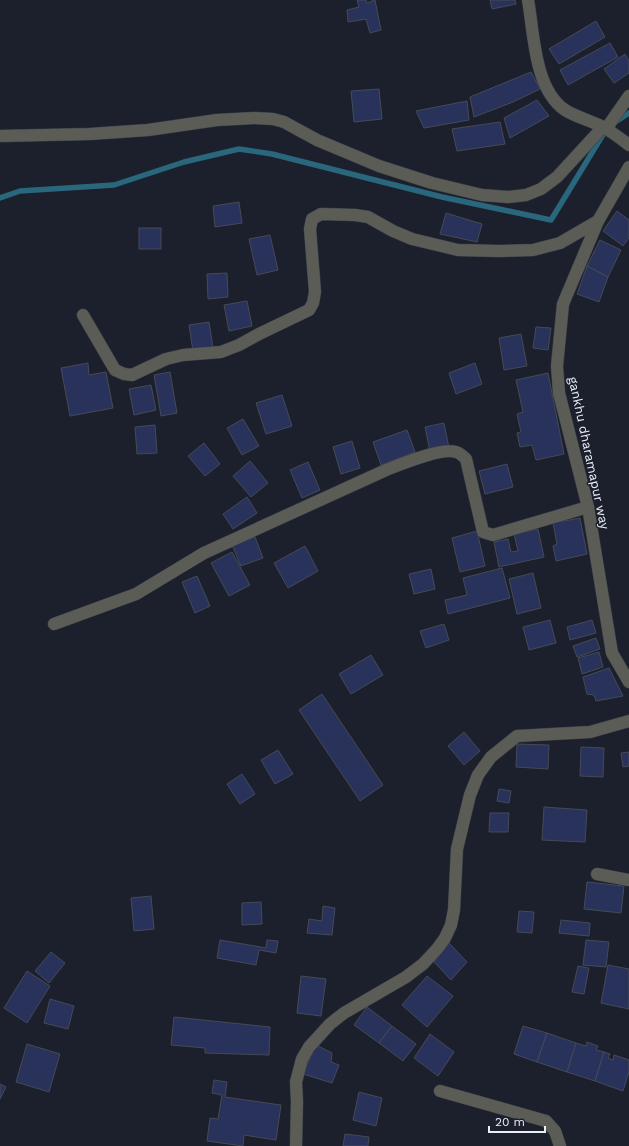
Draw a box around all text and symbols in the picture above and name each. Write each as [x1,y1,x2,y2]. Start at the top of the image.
street label: gankhu dharamapur way [565,375,613,531]
scale bar [489,1108,545,1134]
text: 20 m [495,1115,525,1129]

